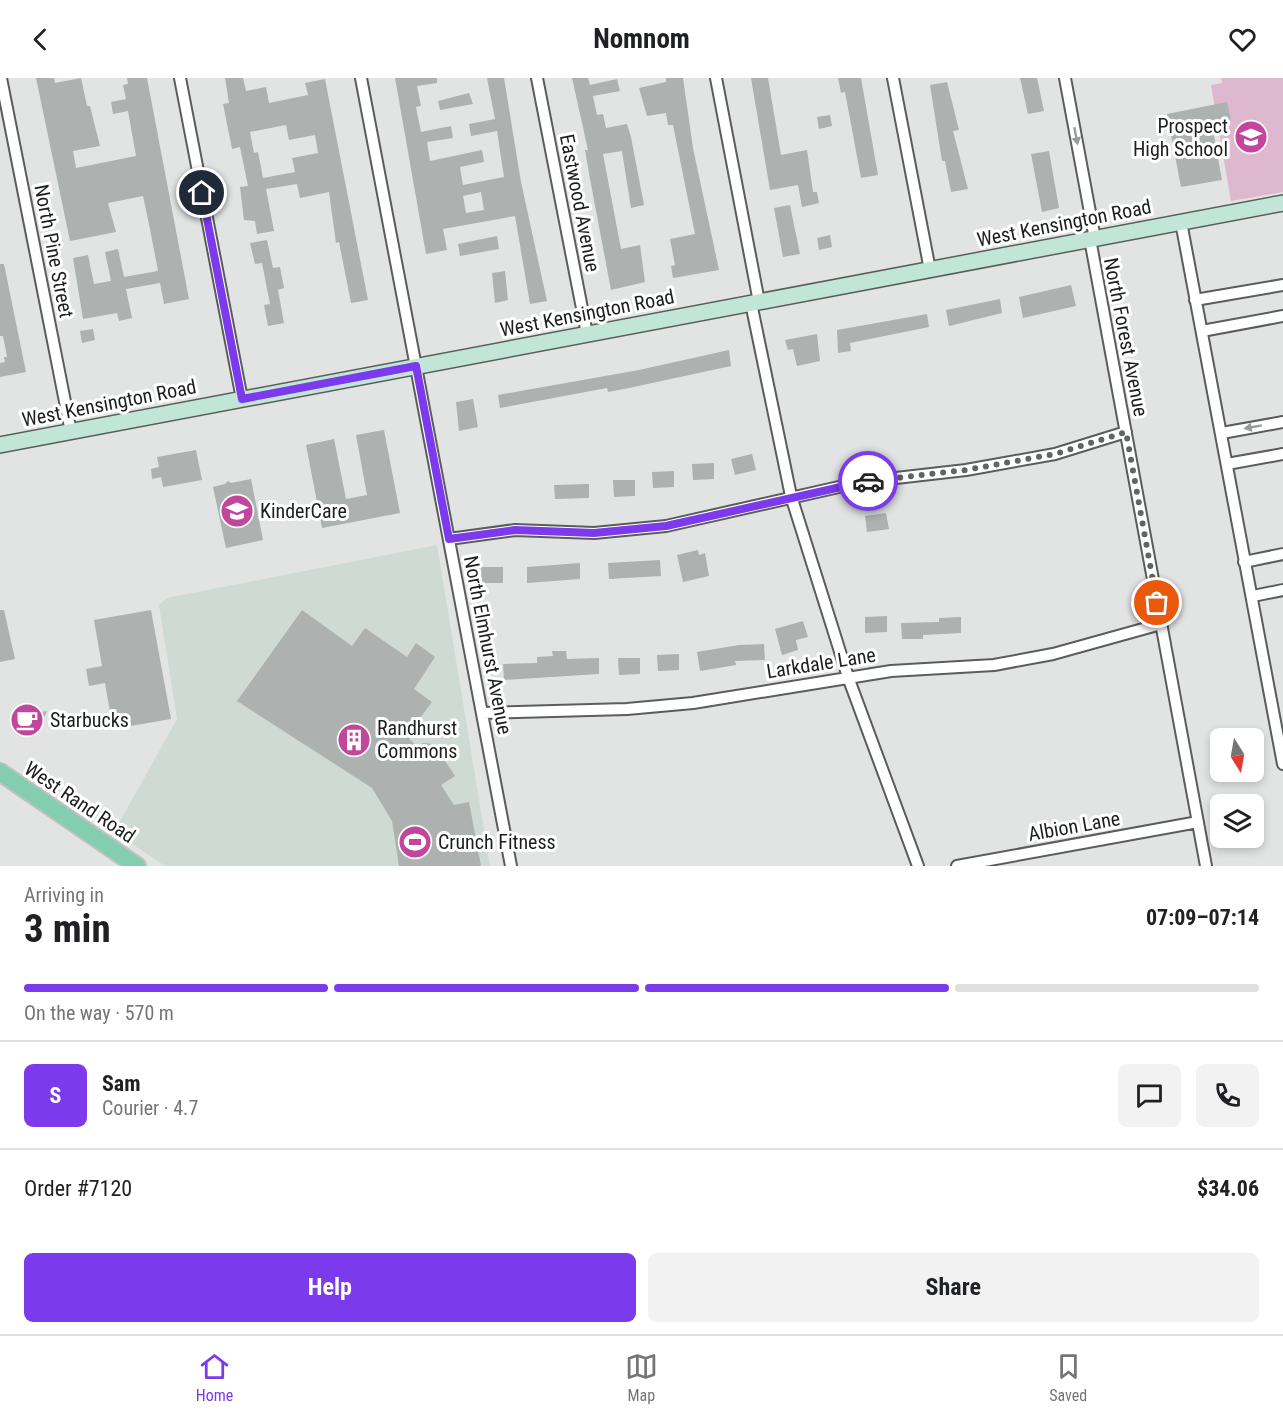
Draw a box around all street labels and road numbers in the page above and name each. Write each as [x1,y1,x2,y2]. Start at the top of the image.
street label: Eastwood Avenue [555,132,605,274]
street label: North Pine Street [29,182,79,320]
street label: West Kensington Road [975,194,1153,252]
street label: North Forest Avenue [1099,256,1153,418]
street label: West Kensington Road [498,284,676,342]
street label: West Kensington Road [20,374,198,432]
street label: North Elmhurst Avenue [459,554,517,736]
street label: Larkdale Lane [765,643,877,683]
street label: West Rand Road [20,756,140,848]
street label: Albion Lane [1026,806,1122,846]

